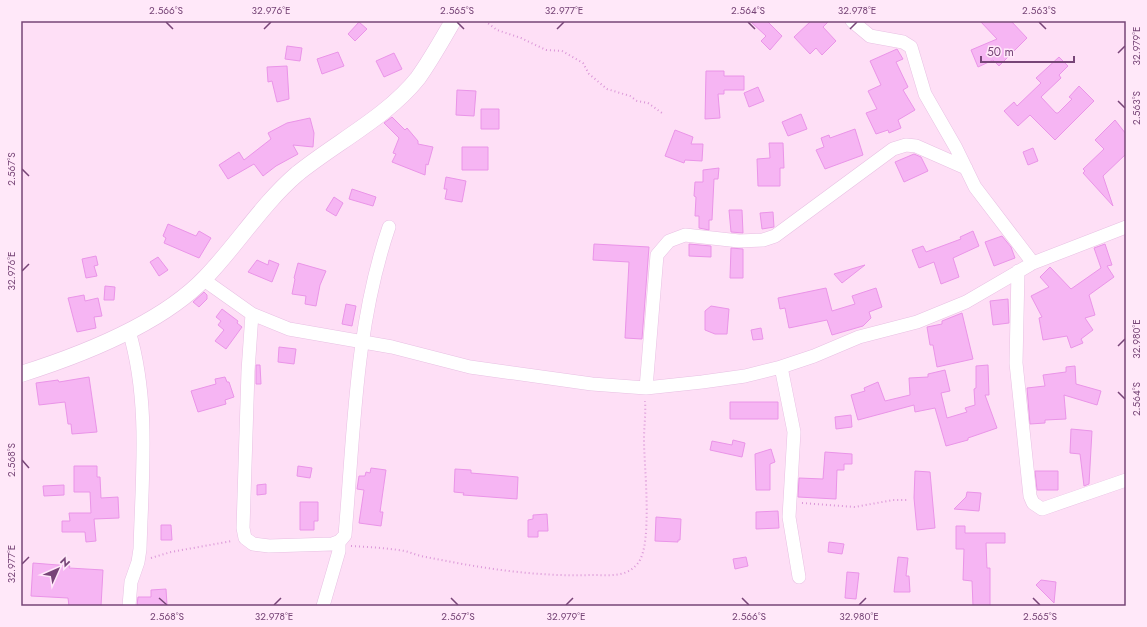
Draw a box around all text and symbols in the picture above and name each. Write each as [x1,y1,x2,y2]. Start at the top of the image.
text: 2.566°S [149,3,184,18]
text: 32.976°E [252,3,290,18]
text: 2.565°S [440,3,475,18]
text: 32.977°E [545,3,583,18]
text: 2.564°S [731,3,766,18]
text: 32.978°E [838,3,876,18]
text: 2.563°S [1022,3,1056,18]
text: 32.979°E [1129,27,1144,65]
scale bar [981,38,1074,64]
text: 50 m [987,43,1014,61]
text: 2.563°S [1129,91,1144,125]
text: 2.567°S [4,152,19,186]
text: 32.976°E [4,252,19,290]
text: 32.980°E [1129,319,1144,359]
text: 2.564°S [1129,381,1144,416]
text: 2.568°S [4,443,19,477]
text: 32.977°E [4,545,19,583]
north arrow [38,549,78,589]
text: N [56,553,74,571]
text: 2.568°S [150,609,184,624]
text: 32.978°E [255,609,293,624]
text: 2.567°S [441,609,475,624]
text: 32.979°E [547,609,585,624]
text: 2.566°S [732,609,767,624]
text: 32.980°E [839,609,879,624]
text: 2.565°S [1023,609,1058,624]

